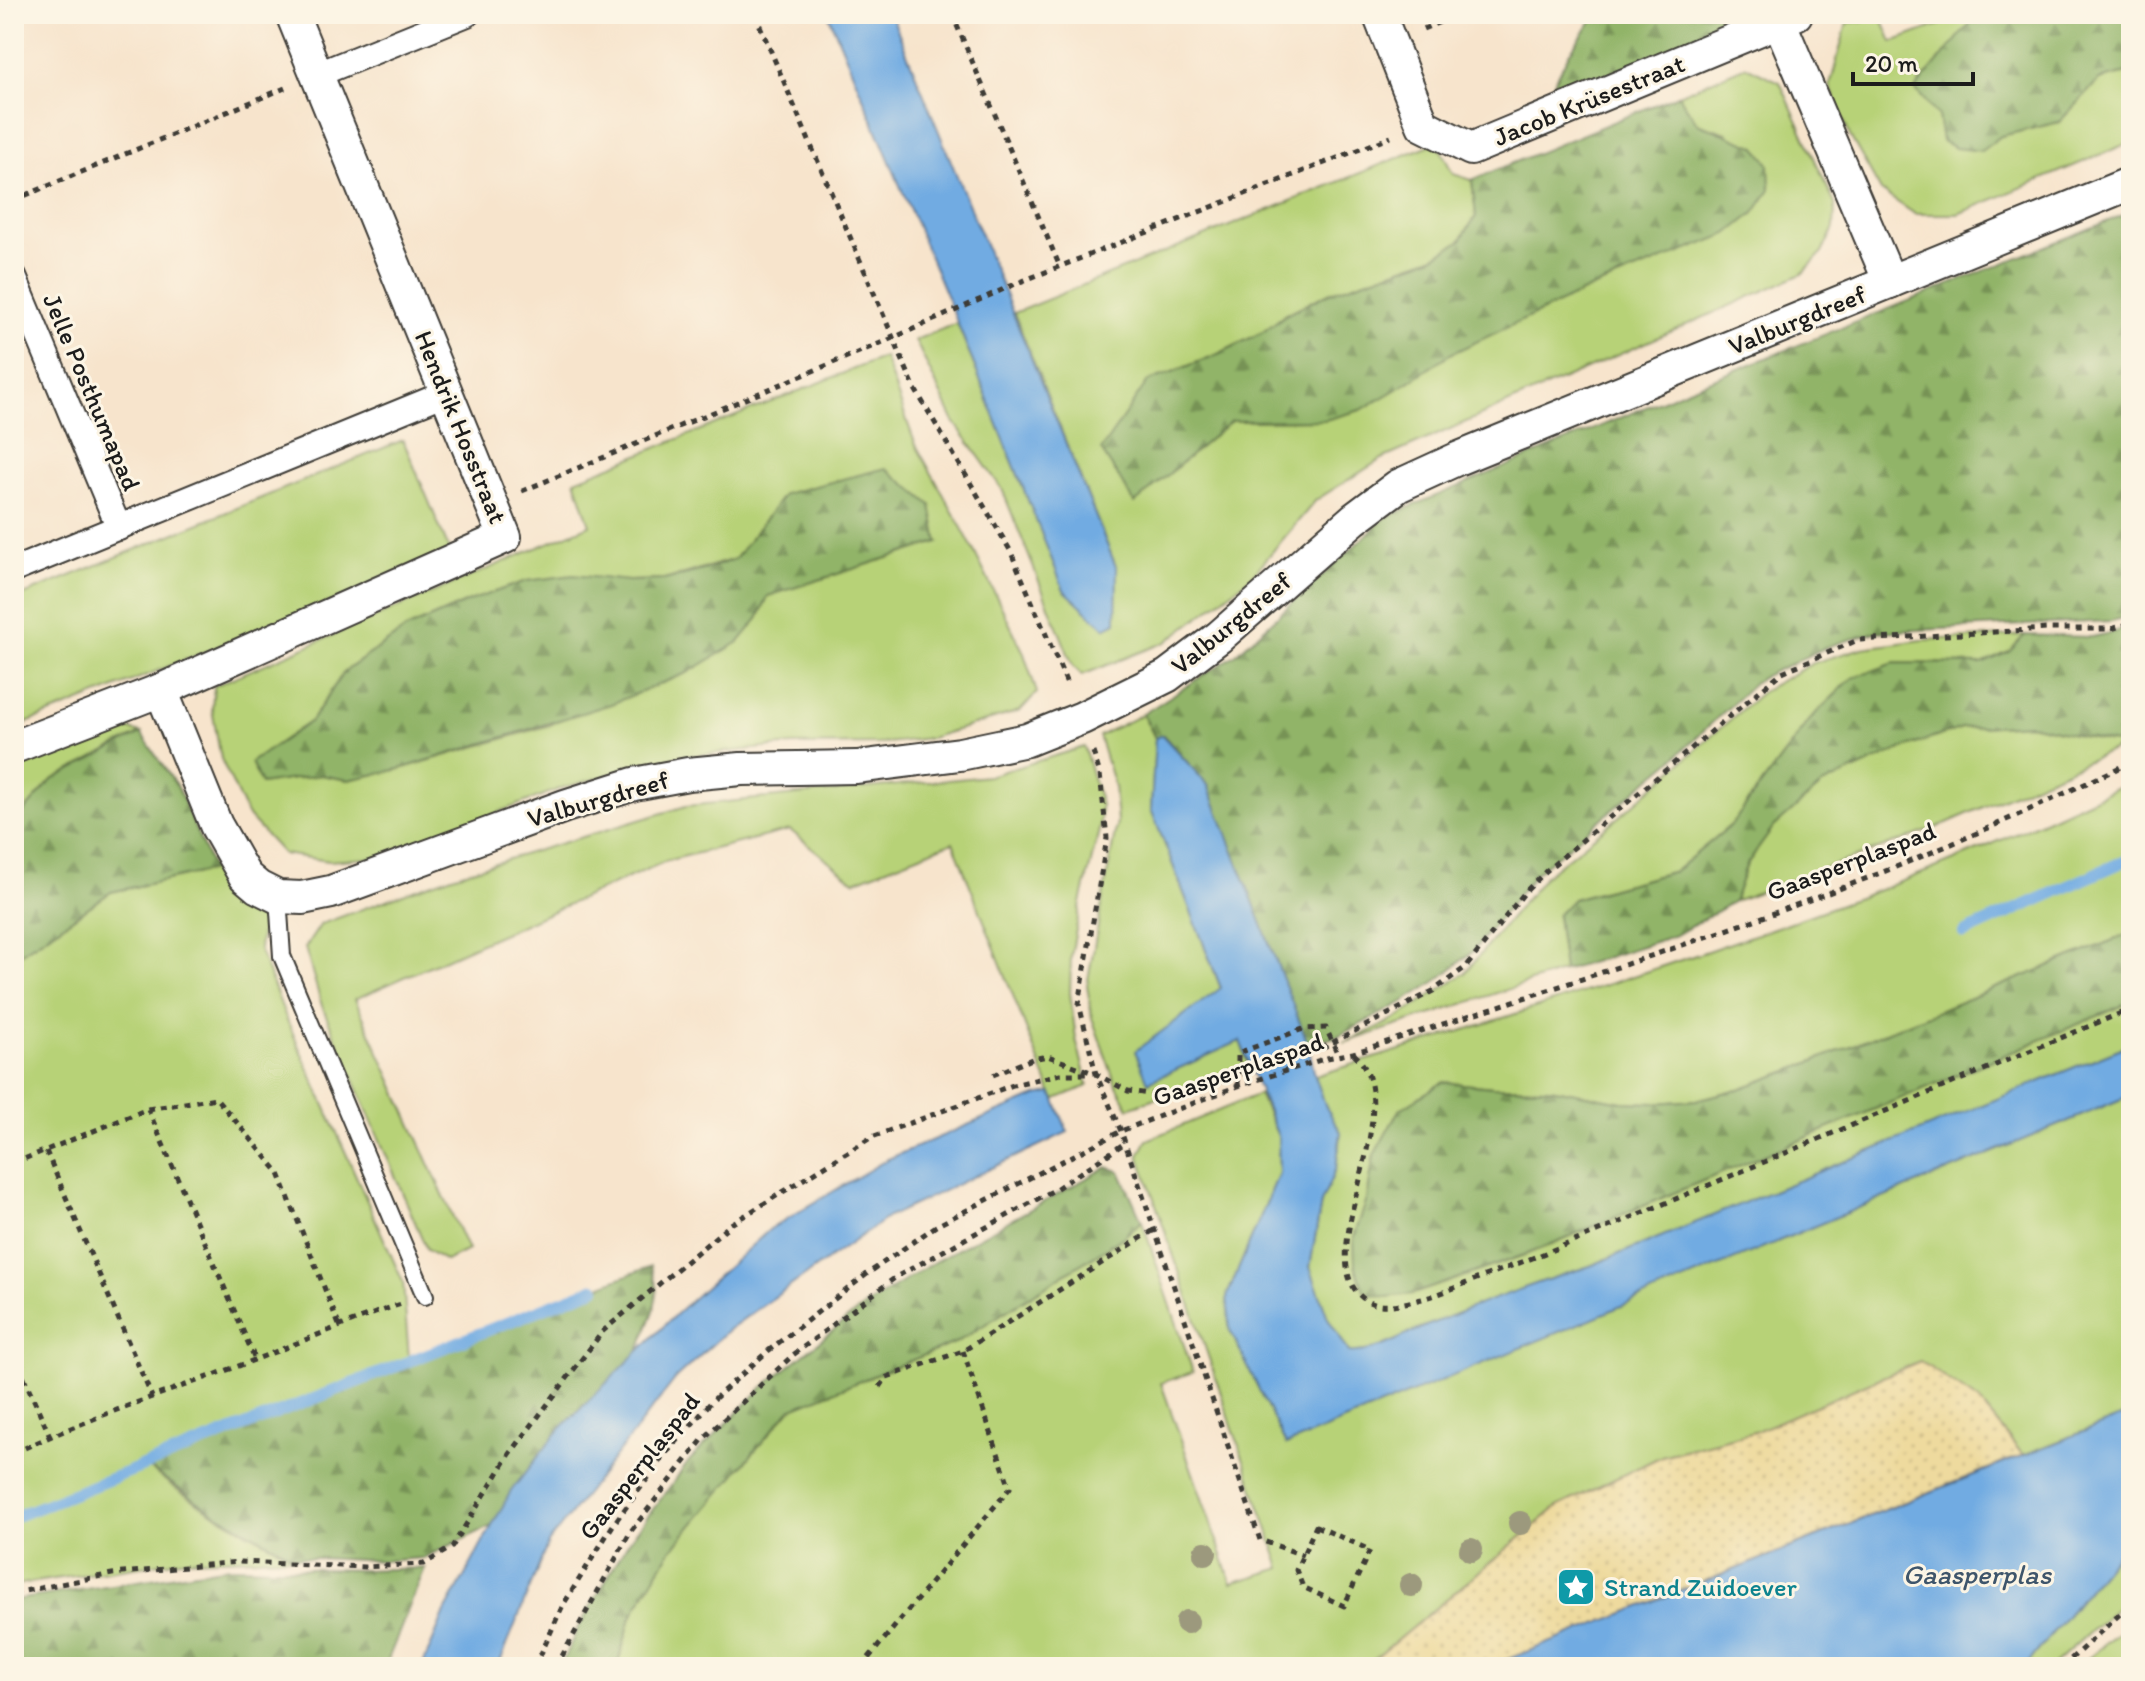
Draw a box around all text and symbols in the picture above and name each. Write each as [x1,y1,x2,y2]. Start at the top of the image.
scale bar [1853,36,1973,86]
street label: Jacob Krüsestraat [1489,47,1689,153]
text: 20 m [1865,49,1918,78]
street label: Valburgdreef [1724,278,1871,362]
street label: Jelle Posthumapad [36,289,148,495]
street label: Hendrik Hosstraat [408,326,514,528]
street label: Valburgdreef [1164,565,1298,681]
street label: Valburgdreef [524,764,672,834]
street label: Gaasperplaspad [1762,814,1940,908]
street label: Gaasperplaspad [1148,1025,1328,1113]
street label: Gaasperplaspad [571,1386,707,1546]
water label: Gaasperplas [1903,1557,2053,1591]
place icon: Strand Zuidoever [1555,1566,1597,1608]
place label: Strand Zuidoever [1604,1571,1797,1603]

